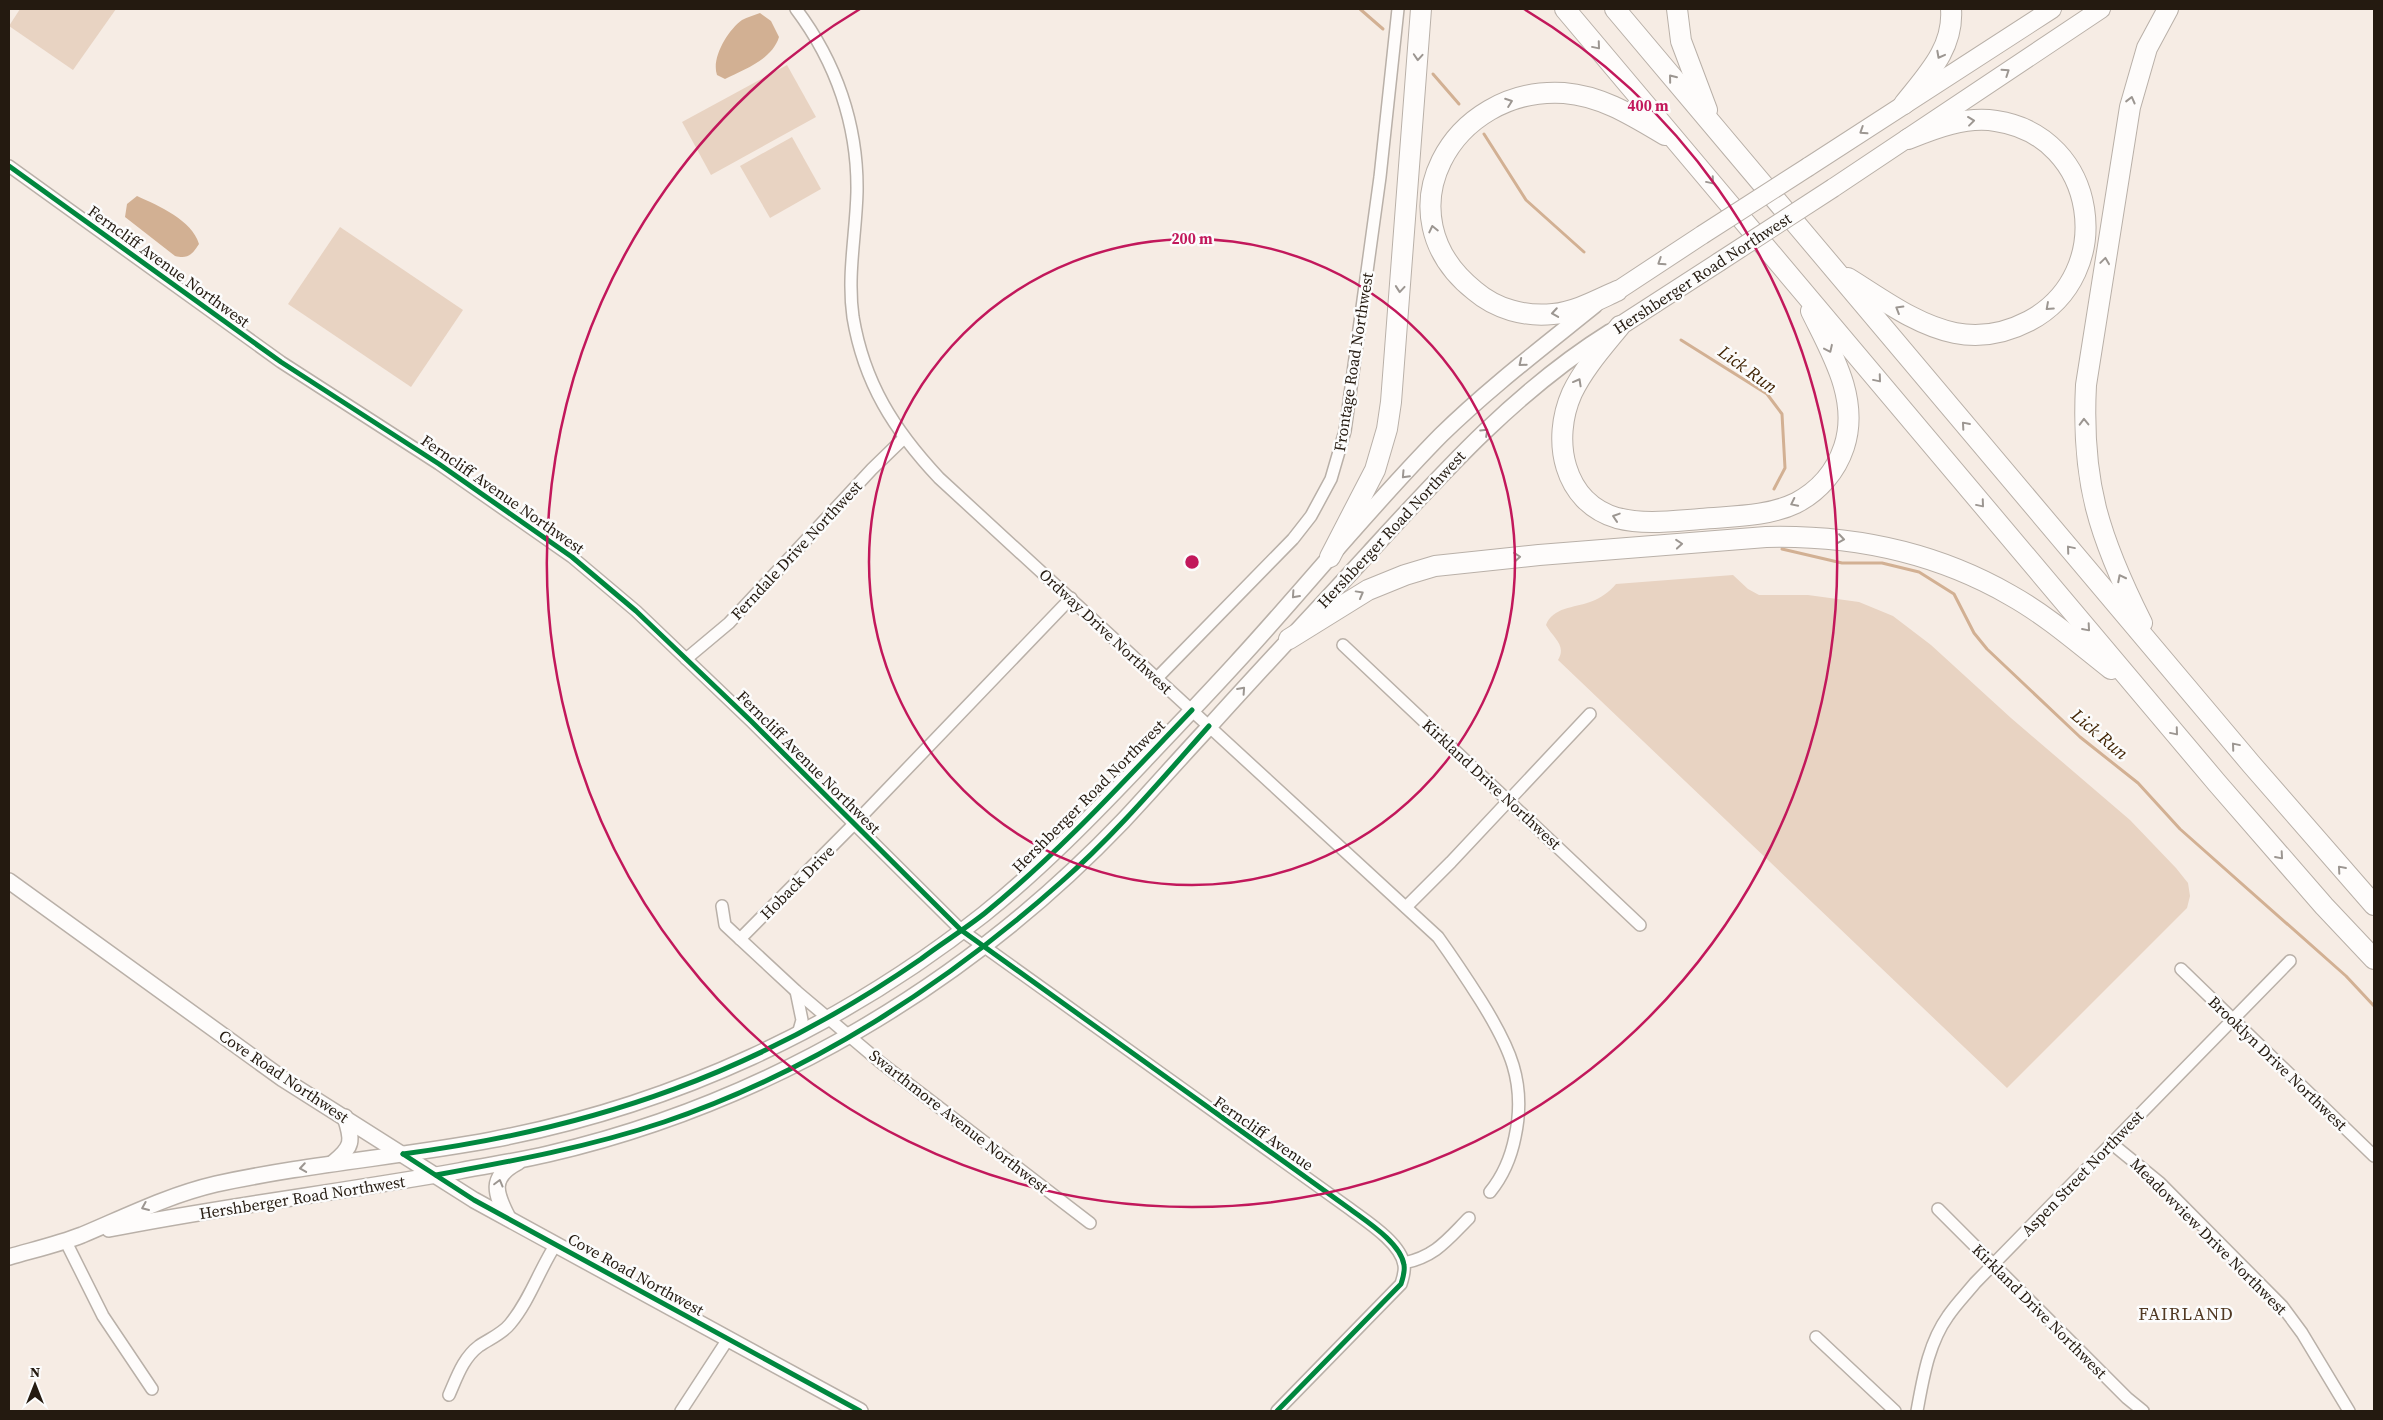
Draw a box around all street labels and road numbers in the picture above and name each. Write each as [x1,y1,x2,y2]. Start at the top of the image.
street label: Ferncliff Avenue Northwest [84,200,255,333]
street label: Hershberger Road Northwest [1609,207,1796,339]
street label: Frontage Road Northwest [1328,270,1378,453]
street label: Ferncliff Avenue Northwest [417,429,590,559]
street label: Hershberger Road Northwest [1312,445,1471,613]
street label: Ferndale Drive Northwest [725,475,867,625]
street label: Ordway Drive Northwest [1035,563,1178,699]
street label: Ferncliff Avenue Northwest [732,685,886,839]
street label: Hershberger Road Northwest [1007,714,1170,877]
street label: Kirkland Drive Northwest [1418,714,1567,855]
street label: Hoback Drive [755,840,839,924]
street label: Brooklyn Drive Northwest [2204,991,2353,1136]
street label: Cove Road Northwest [215,1024,354,1128]
street label: Swarthmore Avenue Northwest [865,1044,1054,1198]
street label: Ferncliff Avenue [1210,1090,1318,1176]
street label: Aspen Street Northwest [2016,1105,2149,1241]
street label: Meadowview Drive Northwest [2126,1153,2293,1320]
street label: Hershberger Road Northwest [197,1170,407,1224]
street label: Cove Road Northwest [564,1227,709,1321]
street label: Kirkland Drive Northwest [1968,1239,2113,1384]

